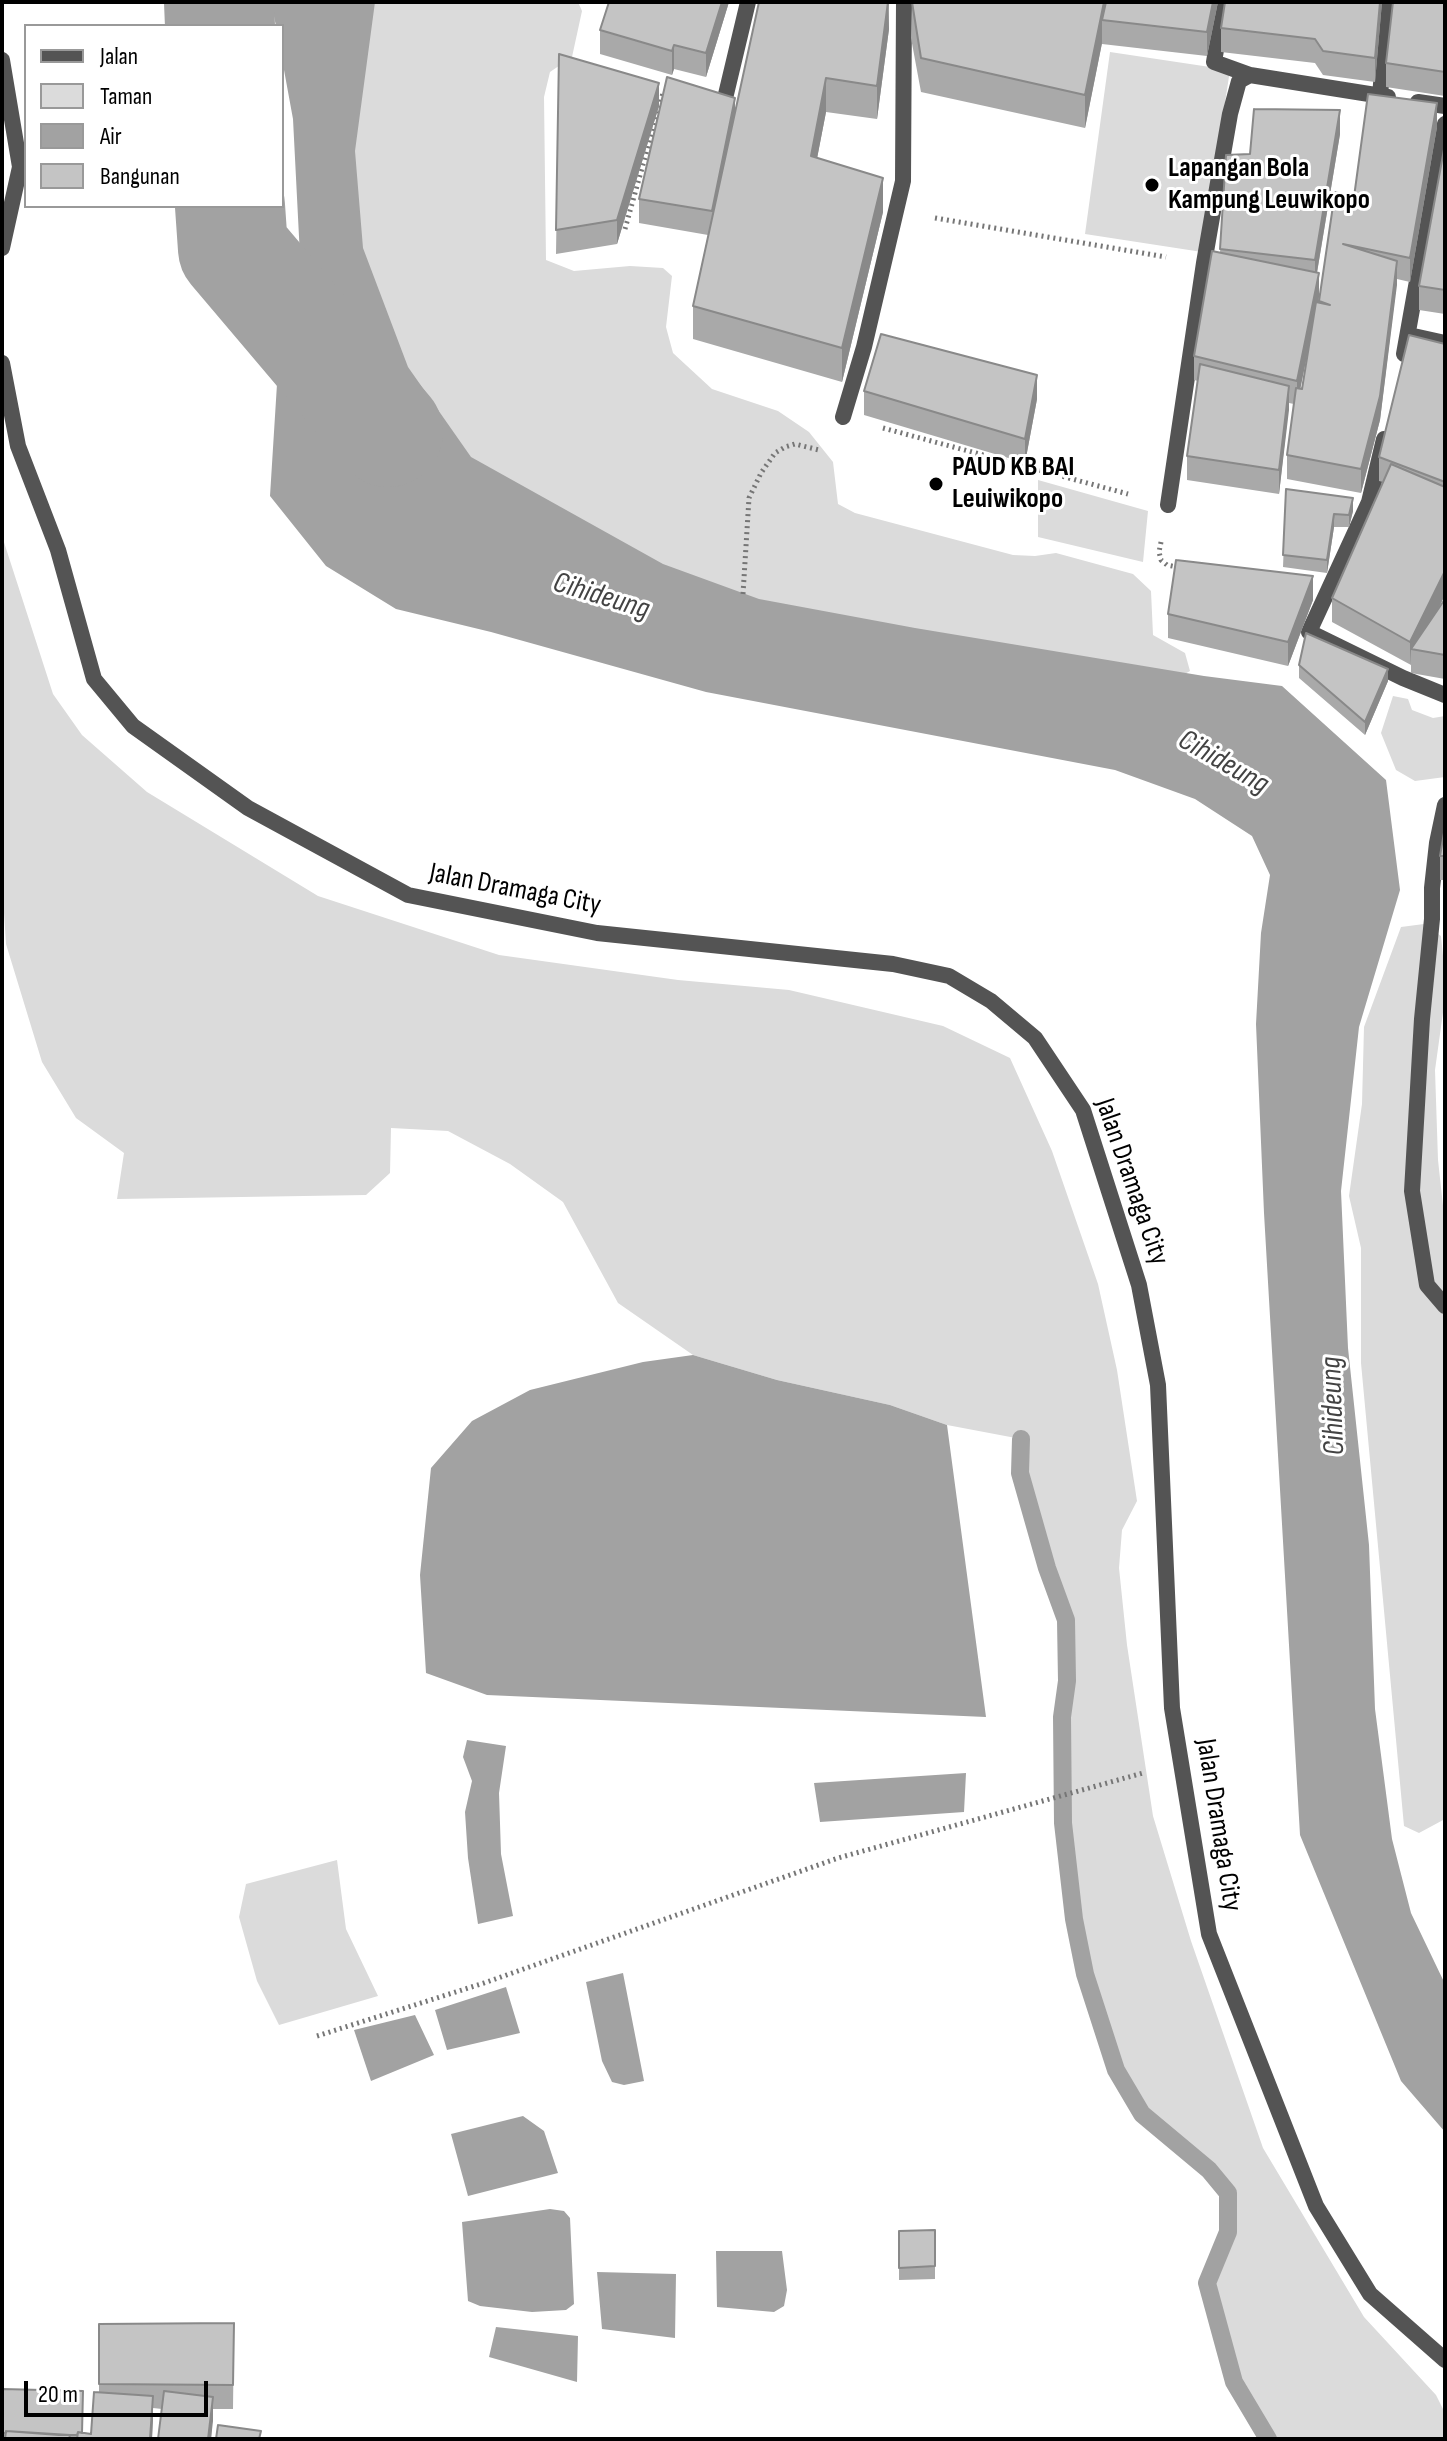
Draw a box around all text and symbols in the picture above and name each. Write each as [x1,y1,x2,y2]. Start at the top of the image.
legend [24,24,284,208]
text: Jalan [100,42,138,71]
text: Taman [100,82,152,111]
text: Air [100,122,122,151]
place label: Lapangan Bola Kampung Leuwikopo [1168,152,1370,218]
text: Bangunan [100,162,180,191]
marker: Lapangan Bola Kampung Leuwikopo [1143,176,1161,194]
place label: PAUD KB BAI Leuiwikopo [952,451,1074,517]
marker: PAUD KB BAI Leuiwikopo [927,475,945,493]
water label: Cihideung [549,565,653,629]
water label: Cihideung [1171,723,1275,803]
street label: Jalan Dramaga City [426,857,604,923]
street label: Jalan Dramaga City [1087,1094,1175,1270]
water label: Cihideung [1314,1356,1354,1456]
street label: Jalan Dramaga City [1188,1736,1248,1914]
scale bar [28,2365,212,2415]
text: 20 m [38,2380,78,2409]

